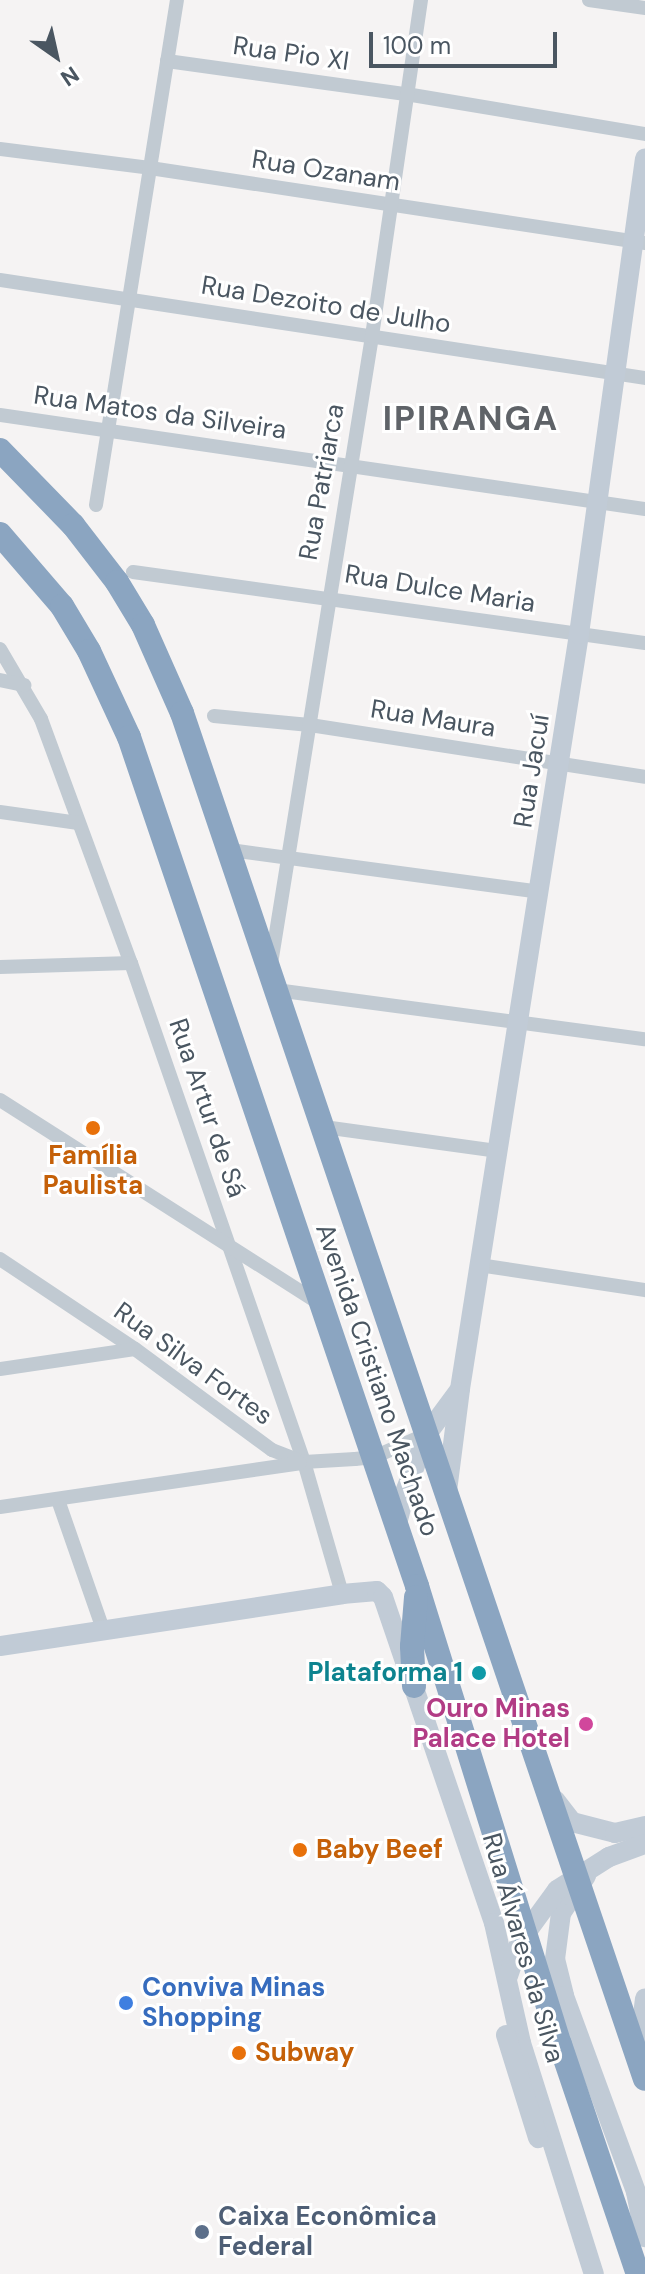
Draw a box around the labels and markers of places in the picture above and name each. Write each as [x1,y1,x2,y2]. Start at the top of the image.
marker: Família Paulista [84,1119,102,1137]
place label: Família Paulista [43,1140,143,1202]
place label: Plataforma 1 [308,1657,463,1689]
marker: Plataforma 1 [470,1664,488,1682]
place label: Ouro Minas Palace Hotel [413,1693,570,1754]
marker: Ouro Minas Palace Hotel [577,1715,595,1733]
place label: Baby Beef [316,1834,443,1866]
marker: Baby Beef [291,1841,309,1859]
place label: Conviva Minas Shopping [142,1972,325,2034]
marker: Conviva Minas Shopping [117,1994,135,2012]
place label: Subway [255,2037,354,2069]
marker: Subway [230,2044,248,2062]
place label: Caixa Econômica Federal [218,2201,437,2262]
marker: Caixa Econômica Federal [193,2223,211,2241]

